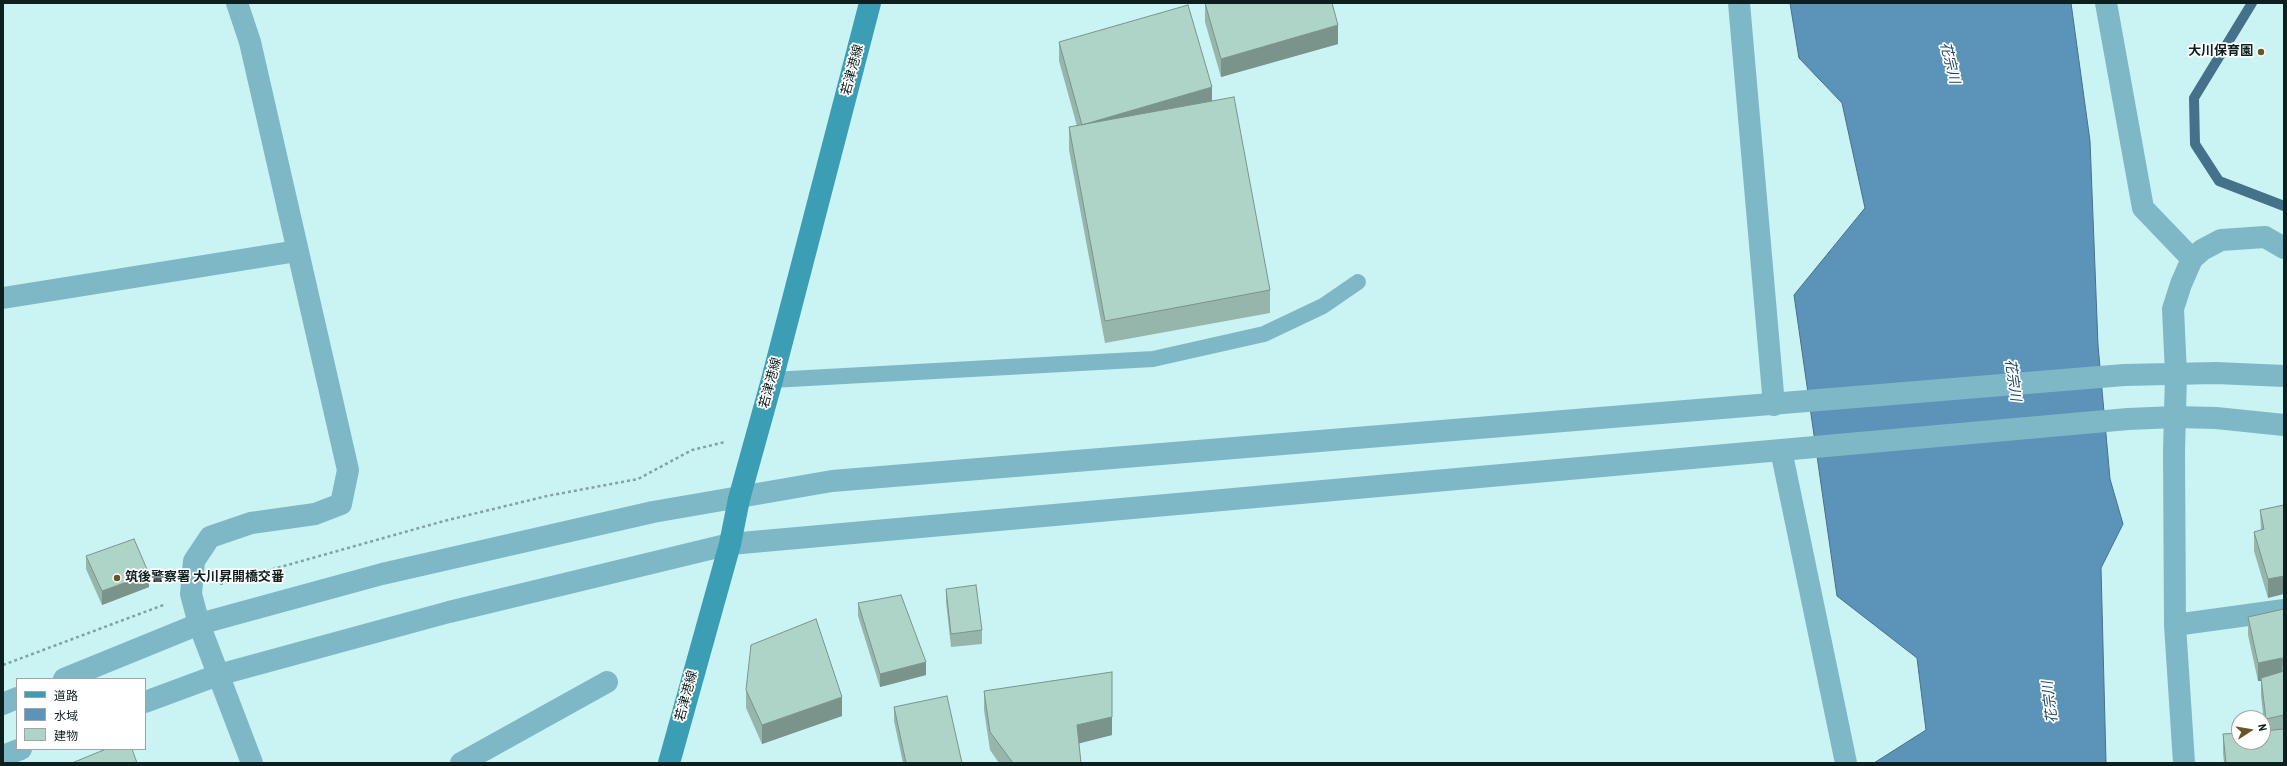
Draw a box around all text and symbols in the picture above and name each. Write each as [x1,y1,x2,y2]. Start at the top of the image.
water label: 花宗川 [1936,41,1962,85]
street label: 若津港線 [839,43,867,97]
place label: 大川保育園 [2188,44,2253,60]
marker: 大川保育園 [2256,47,2266,57]
street label: 若津港線 [757,356,785,410]
water label: 花宗川 [2001,358,2023,402]
place label: 筑後警察署 大川昇開橋交番 [125,570,284,586]
marker: 筑後警察署 大川昇開橋交番 [112,573,122,583]
street label: 若津港線 [673,669,701,723]
legend [16,678,146,750]
water label: 花宗川 [2040,680,2062,724]
text: 道路 [54,689,78,703]
text: 水域 [54,709,78,723]
north arrow [2231,710,2271,750]
text: N [2255,723,2269,732]
text: 建物 [54,729,78,743]

